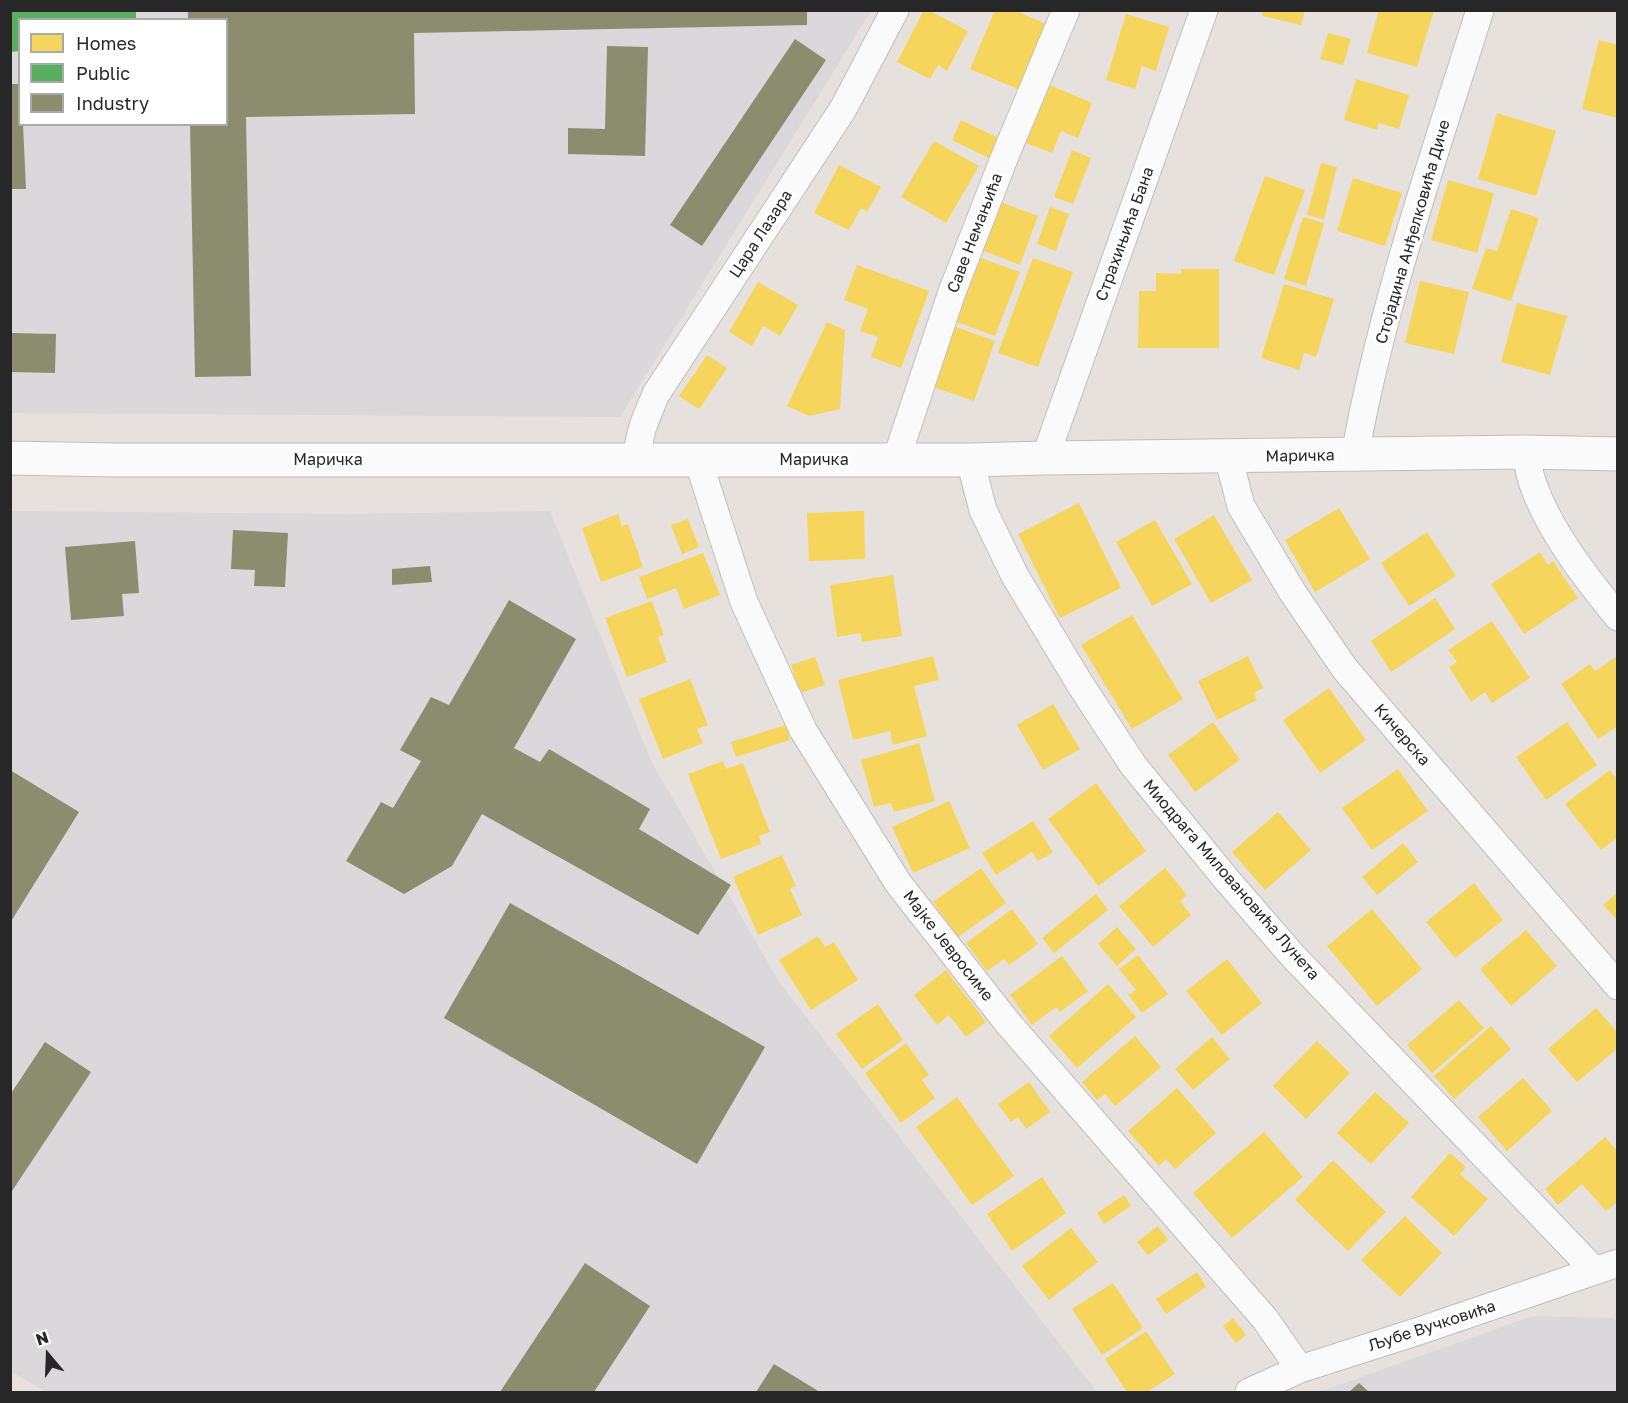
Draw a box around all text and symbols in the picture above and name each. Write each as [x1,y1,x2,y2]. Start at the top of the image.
legend [18,18,228,126]
text: Homes [76,32,136,54]
text: Public [76,62,130,84]
text: Industry [76,92,149,114]
street label: Стојадина Анђелковића Диче [1372,118,1454,346]
street label: Страхињића Бана [1092,164,1158,304]
street label: Саве Немањића [943,170,1007,296]
street label: Цара Лазара [725,186,797,282]
street label: Маричка [1265,446,1335,466]
street label: Маричка [293,450,363,470]
street label: Маричка [779,450,849,470]
street label: Кичерска [1370,700,1434,770]
street label: Миодрага Миловановића Лунета [1139,776,1323,984]
street label: Мајке Јевросиме [899,887,997,1005]
street label: Љубе Вучковића [1366,1296,1498,1356]
north arrow [18,1325,78,1385]
text: N [33,1327,51,1349]

